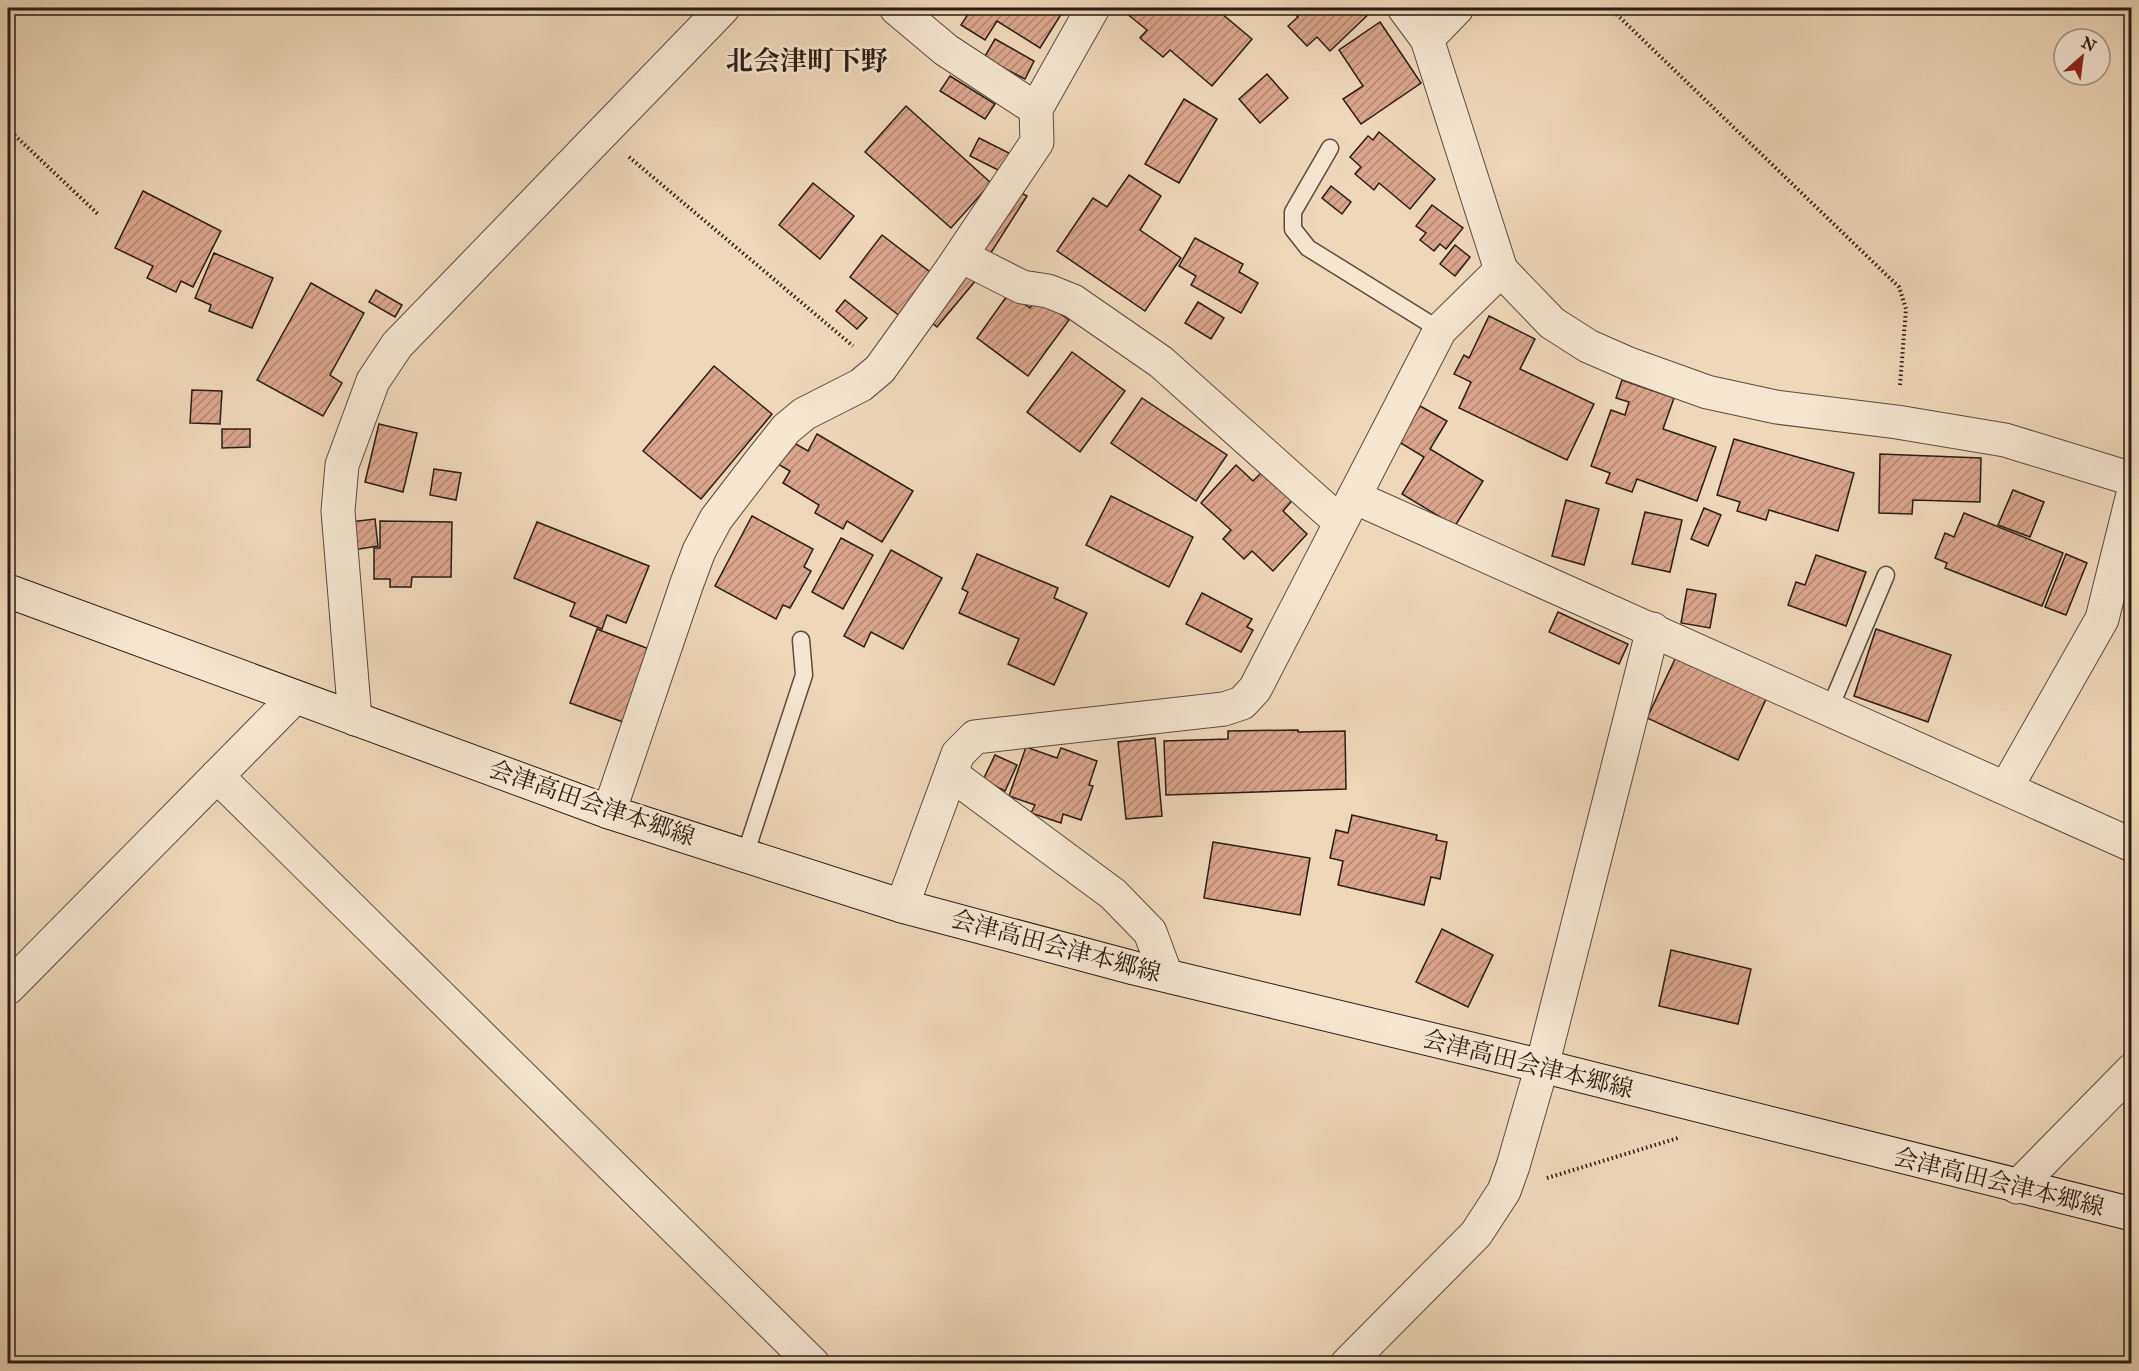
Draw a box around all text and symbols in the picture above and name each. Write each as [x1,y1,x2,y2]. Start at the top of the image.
north arrow [2052,27,2112,87]
text: N [2078,33,2100,56]
district label: 北会津町下野 [726,44,888,77]
street label: 会津高田会津本郷線 [485,754,699,852]
street label: 会津高田会津本郷線 [948,904,1164,988]
street label: 会津高田会津本郷線 [1420,1023,1636,1105]
street label: 会津高田会津本郷線 [1891,1141,2107,1223]

